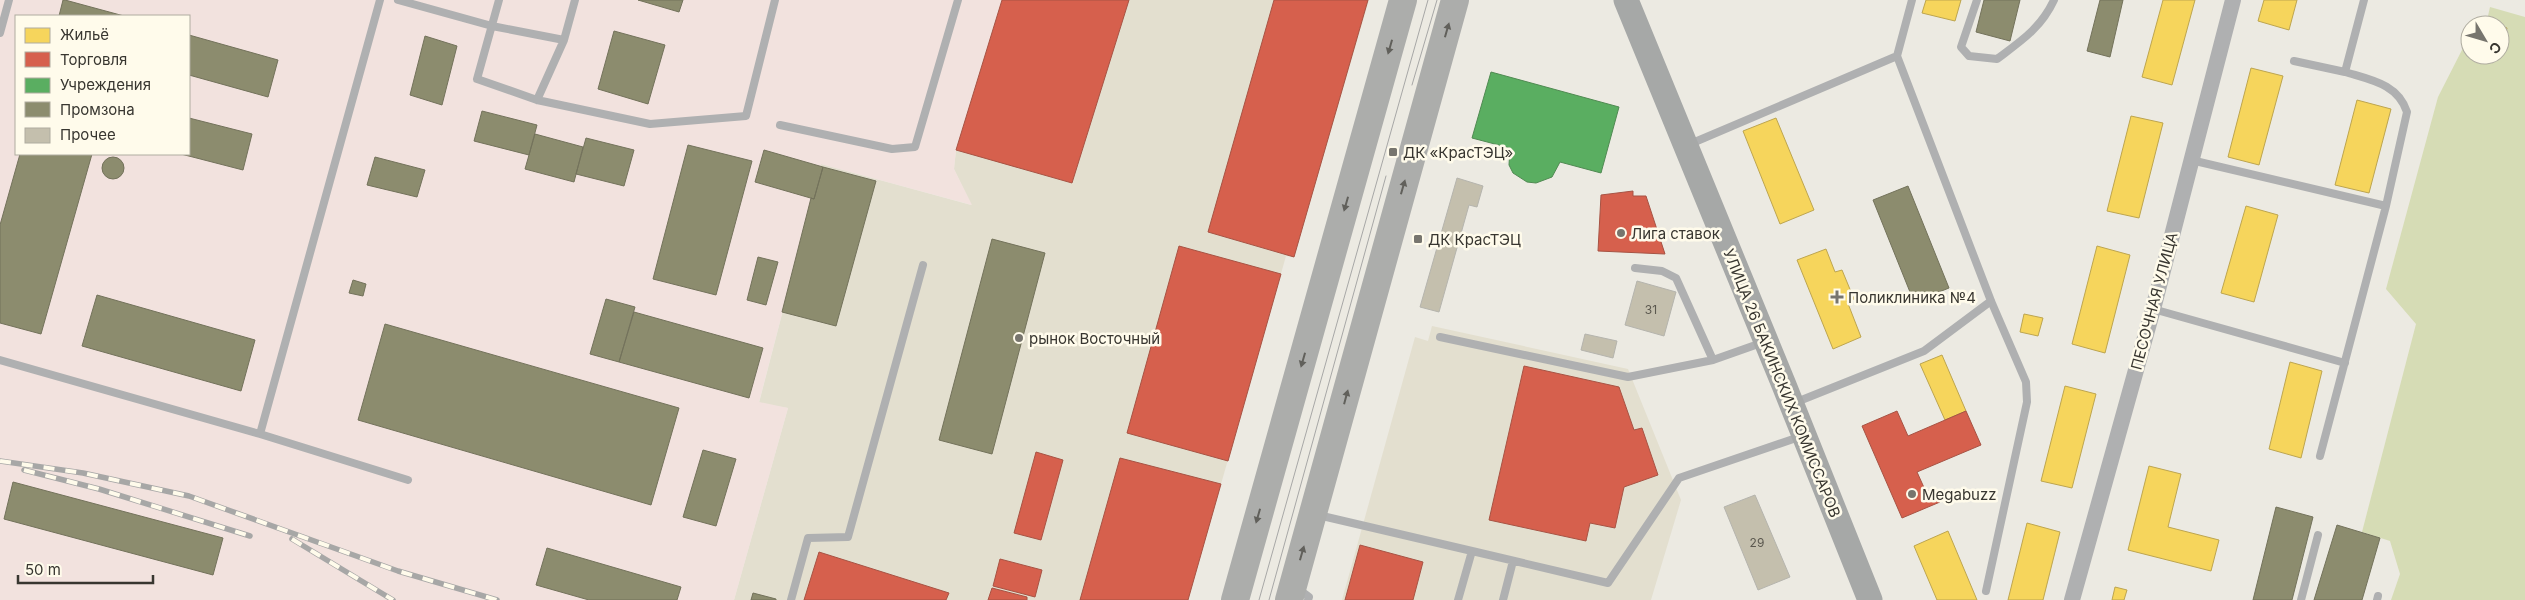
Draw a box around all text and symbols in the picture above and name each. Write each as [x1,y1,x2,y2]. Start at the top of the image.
legend [15,15,190,155]
north arrow [2460,15,2510,65]
one-way arrow [1443,23,1451,38]
text: Жильё [60,25,109,44]
text: С [2486,39,2506,58]
one-way arrow [1385,40,1393,55]
text: Торговля [60,50,127,69]
text: Учреждения [60,75,151,94]
text: Промзона [60,100,135,119]
text: Прочее [60,125,116,144]
place label: ДК «КрасТЭЦ» [1403,143,1513,162]
marker: ДК «КрасТЭЦ» [1387,146,1399,158]
one-way arrow [1399,179,1407,194]
one-way arrow [1342,196,1350,211]
place label: Лига ставок [1631,224,1720,243]
marker: Лига ставок [1615,227,1627,239]
place label: ДК КрасТЭЦ [1428,230,1521,249]
street label: ПЕСОЧНАЯ УЛИЦА [2127,230,2181,372]
marker: ДК КрасТЭЦ [1412,233,1424,245]
street label: УЛИЦА 26 БАКИНСКИХ КОМИССАРОВ [1719,246,1845,520]
place label: Поликлиника №4 [1848,288,1976,307]
marker: Поликлиника №4 [1830,290,1844,304]
house number: 31 [1645,302,1657,317]
place label: рынок Восточный [1029,329,1160,348]
marker: рынок Восточный [1013,332,1025,344]
one-way arrow [1298,353,1306,368]
one-way arrow [1342,389,1350,404]
place label: Megabuzz [1922,485,1997,504]
marker: Megabuzz [1906,488,1918,500]
one-way arrow [1254,509,1262,524]
house number: 29 [1750,535,1764,550]
one-way arrow [1299,546,1307,561]
scale bar [18,552,152,584]
text: 50 m [25,560,61,579]

